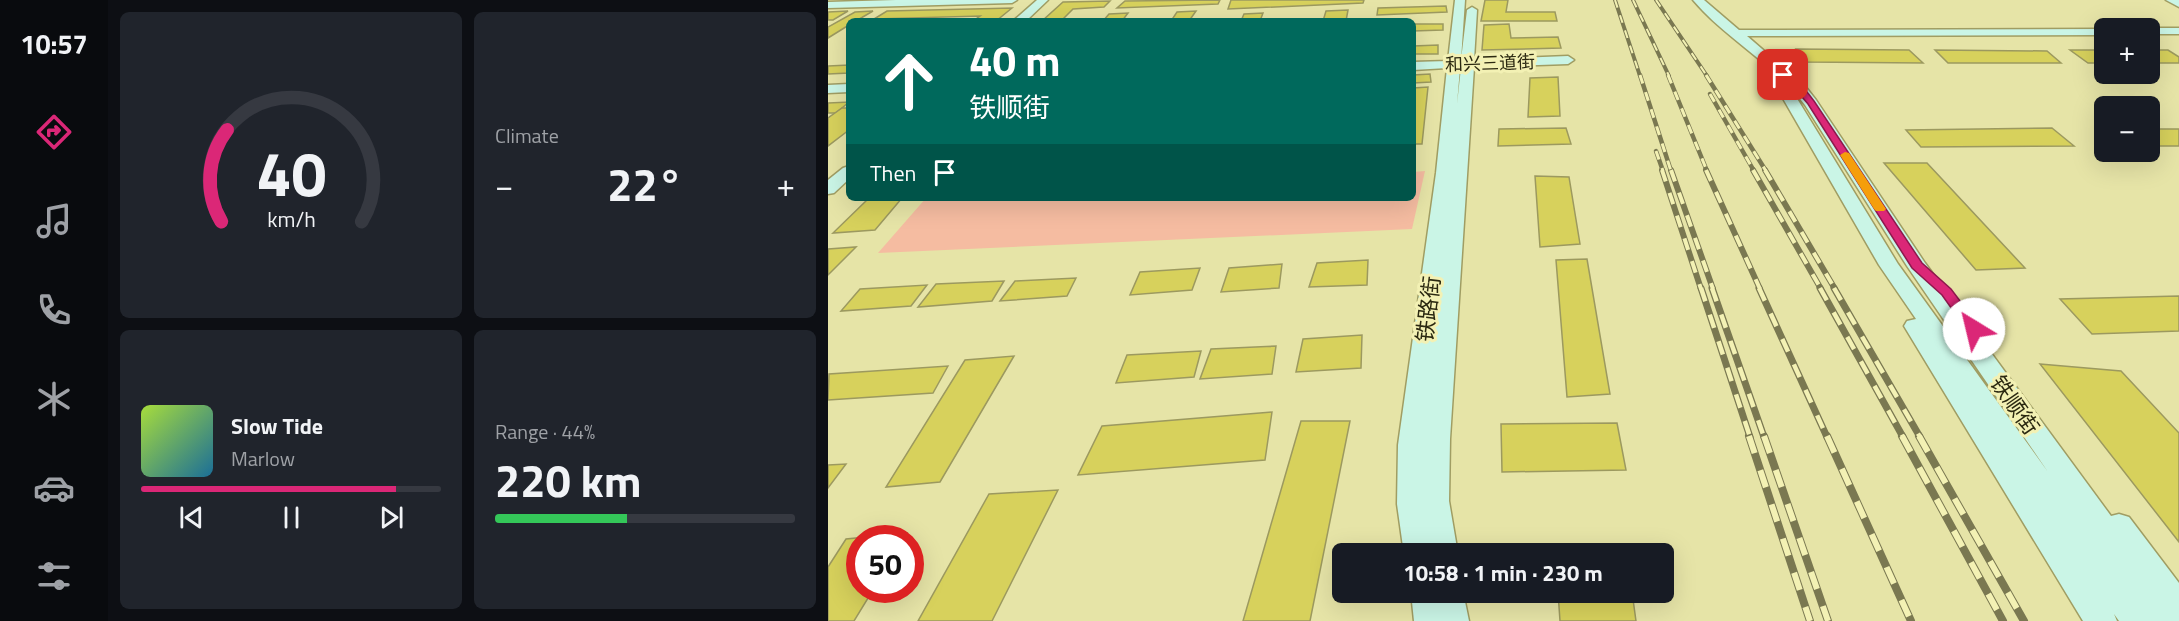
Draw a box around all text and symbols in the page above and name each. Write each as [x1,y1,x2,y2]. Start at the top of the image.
map controls [2094,18,2160,162]
button: + [2094,18,2160,84]
text: 10:57 [20,23,88,64]
text: 40 m [969,28,1061,92]
icon: ahead [870,42,948,120]
street label: 和兴三道街 [1445,48,1535,78]
pin [1757,49,1808,100]
icon: arrive [1766,58,1799,91]
text: 铁顺街 [969,86,1050,127]
button: − [2094,96,2160,162]
icon: directions [33,111,75,153]
text: Climate [495,120,559,151]
text: 40 [256,125,326,220]
text: 22° [607,150,683,218]
text: Then [870,156,916,190]
icon: arrive [928,156,961,189]
text: − [495,160,513,210]
text: + [777,160,795,210]
icon: music [33,200,75,242]
text: km/h [267,203,315,235]
street label: 铁路街 [1407,274,1449,344]
icon: phone [33,289,75,331]
position arrow [1942,297,2006,361]
street label: 铁顺街 [1982,368,2048,442]
icon: climate [33,378,75,420]
text: Slow Tide [231,409,323,443]
text: Range · 44% [495,416,595,447]
text: Marlow [231,443,295,474]
text: 220 km [495,446,641,514]
icon: car [33,467,75,509]
icon: previous [175,501,208,534]
icon: pause [275,501,308,534]
icon: next [375,501,408,534]
speed limit sign: 50 [846,525,924,603]
icon: filters [33,555,75,597]
text: 10:58 · 1 min · 230 m [1403,556,1603,590]

